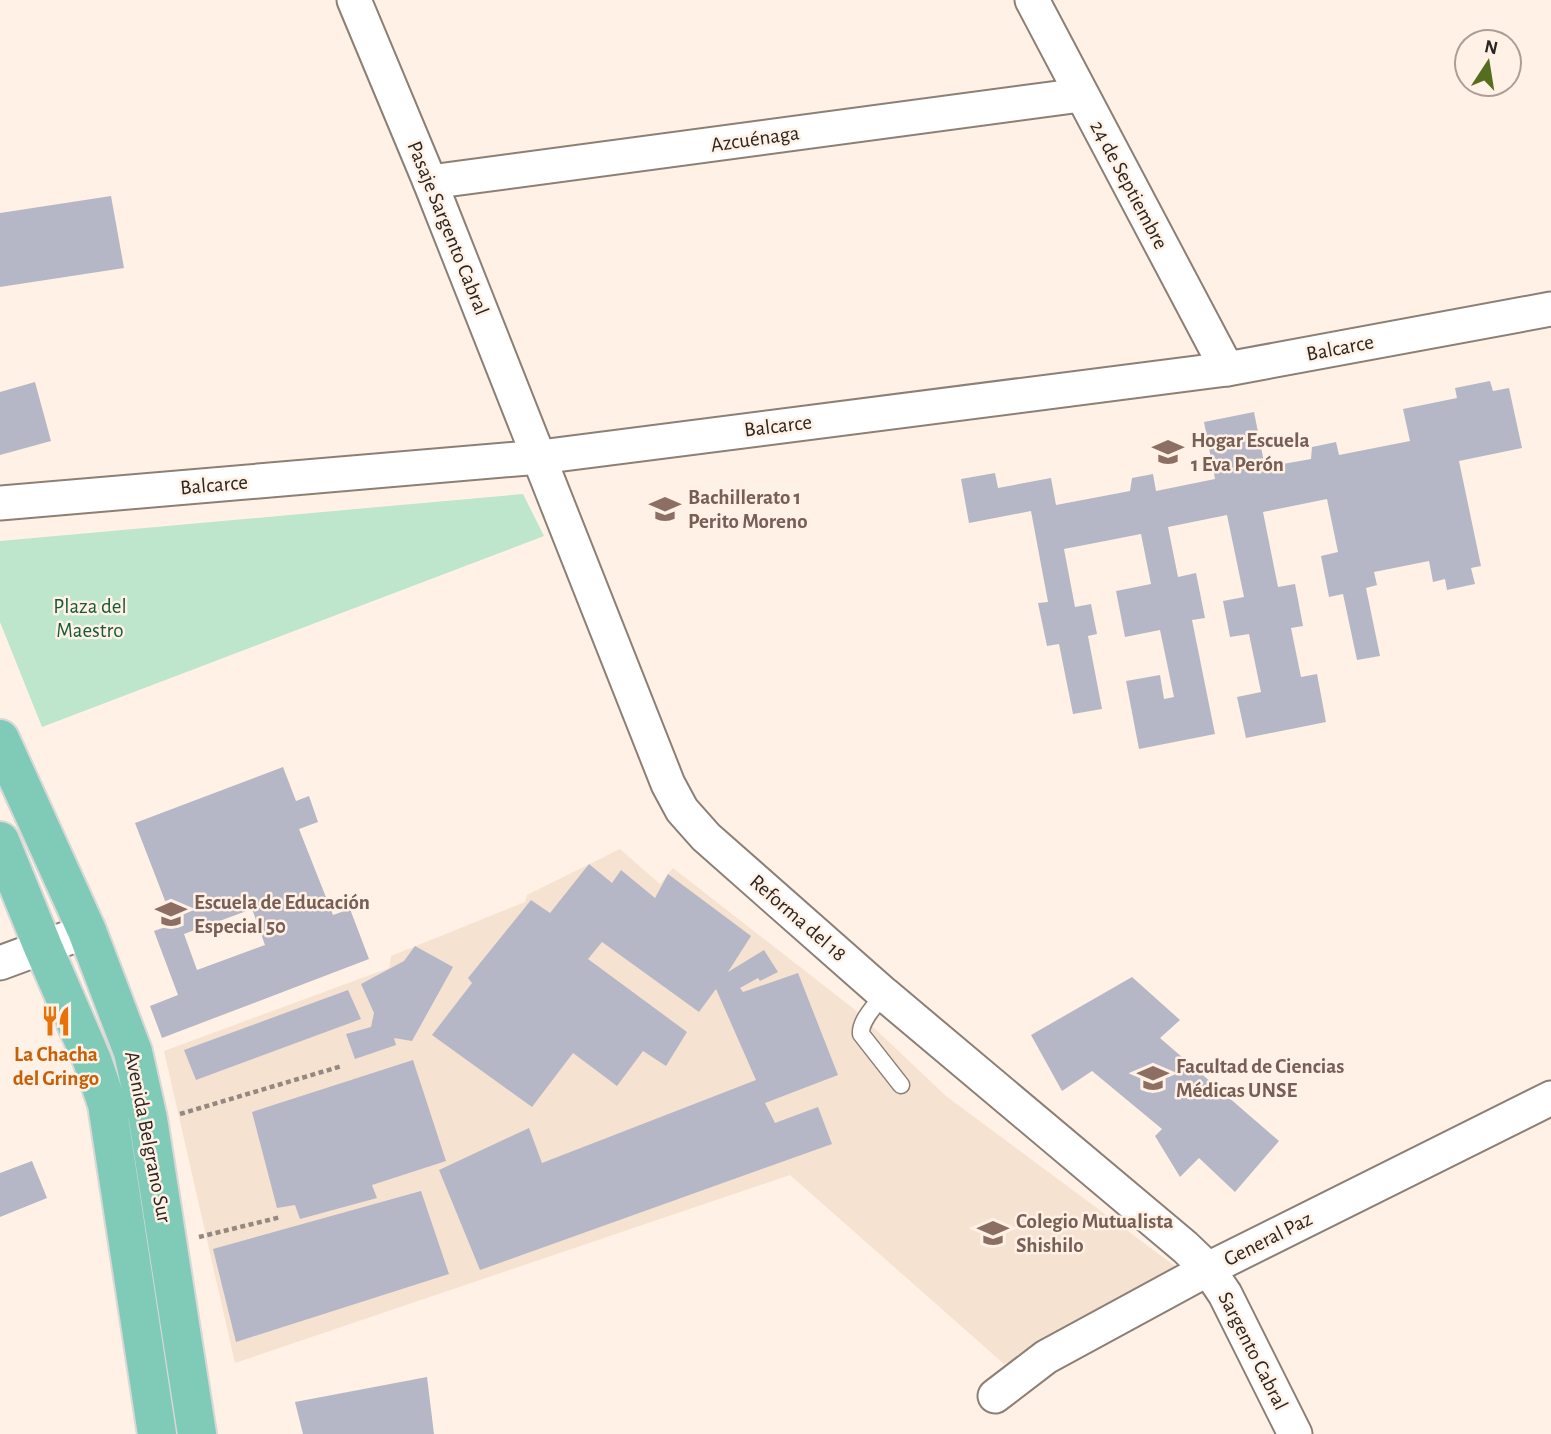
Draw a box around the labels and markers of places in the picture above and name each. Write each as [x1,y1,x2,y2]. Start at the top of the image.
place label: Hogar Escuela 1 Eva Perón [1191,430,1310,475]
school or university icon: Hogar Escuela 1 Eva Perón [1151,435,1185,469]
place label: Bachillerato 1 Perito Moreno [688,487,808,532]
school or university icon: Bachillerato 1 Perito Moreno [648,492,682,526]
place label: Escuela de Educación Especial 50 [194,892,370,937]
school or university icon: Escuela de Educación Especial 50 [154,897,188,931]
restaurant icon: La Chacha del Gringo [39,1004,73,1038]
place label: La Chacha del Gringo [13,1044,99,1089]
place label: Facultad de Ciencias Médicas UNSE [1176,1056,1344,1101]
school or university icon: Facultad de Ciencias Médicas UNSE [1136,1061,1170,1095]
place label: Colegio Mutualista Shishilo [1016,1211,1173,1256]
school or university icon: Colegio Mutualista Shishilo [976,1216,1010,1250]

